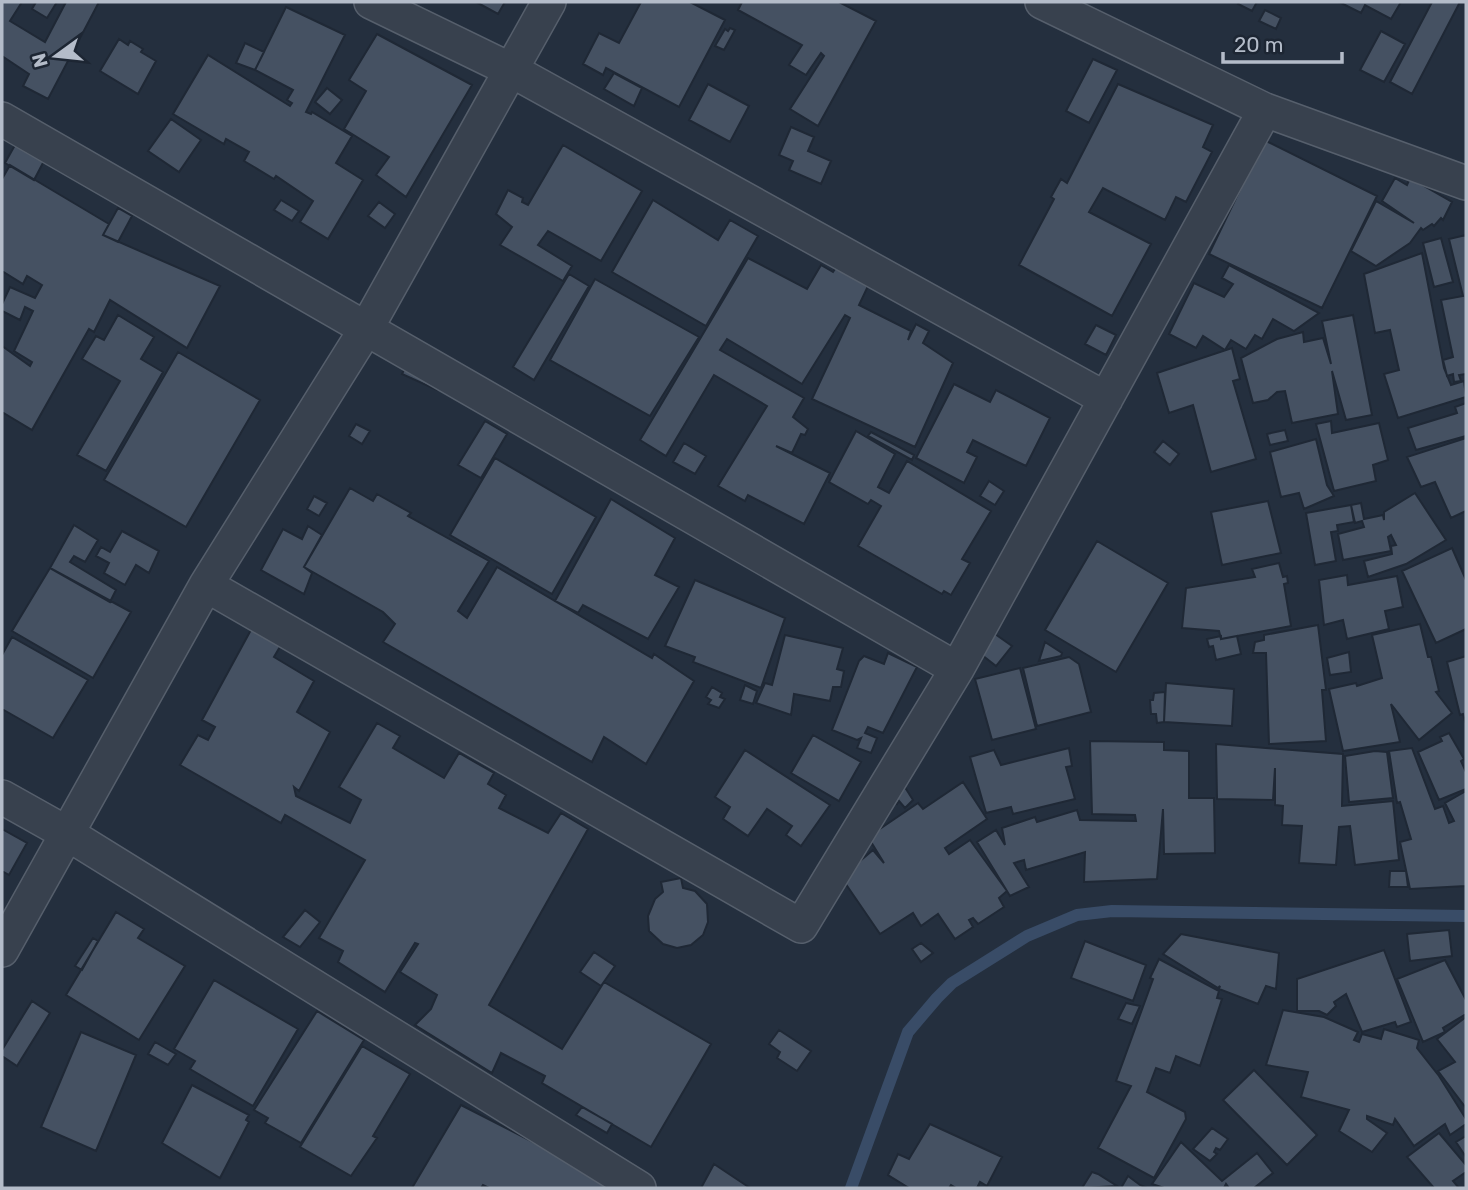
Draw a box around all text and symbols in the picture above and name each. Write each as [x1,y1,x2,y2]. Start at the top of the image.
north arrow [21,21,91,91]
scale bar [1223,21,1342,65]
text: 20 m [1234,32,1283,57]
text: N [27,51,53,70]

